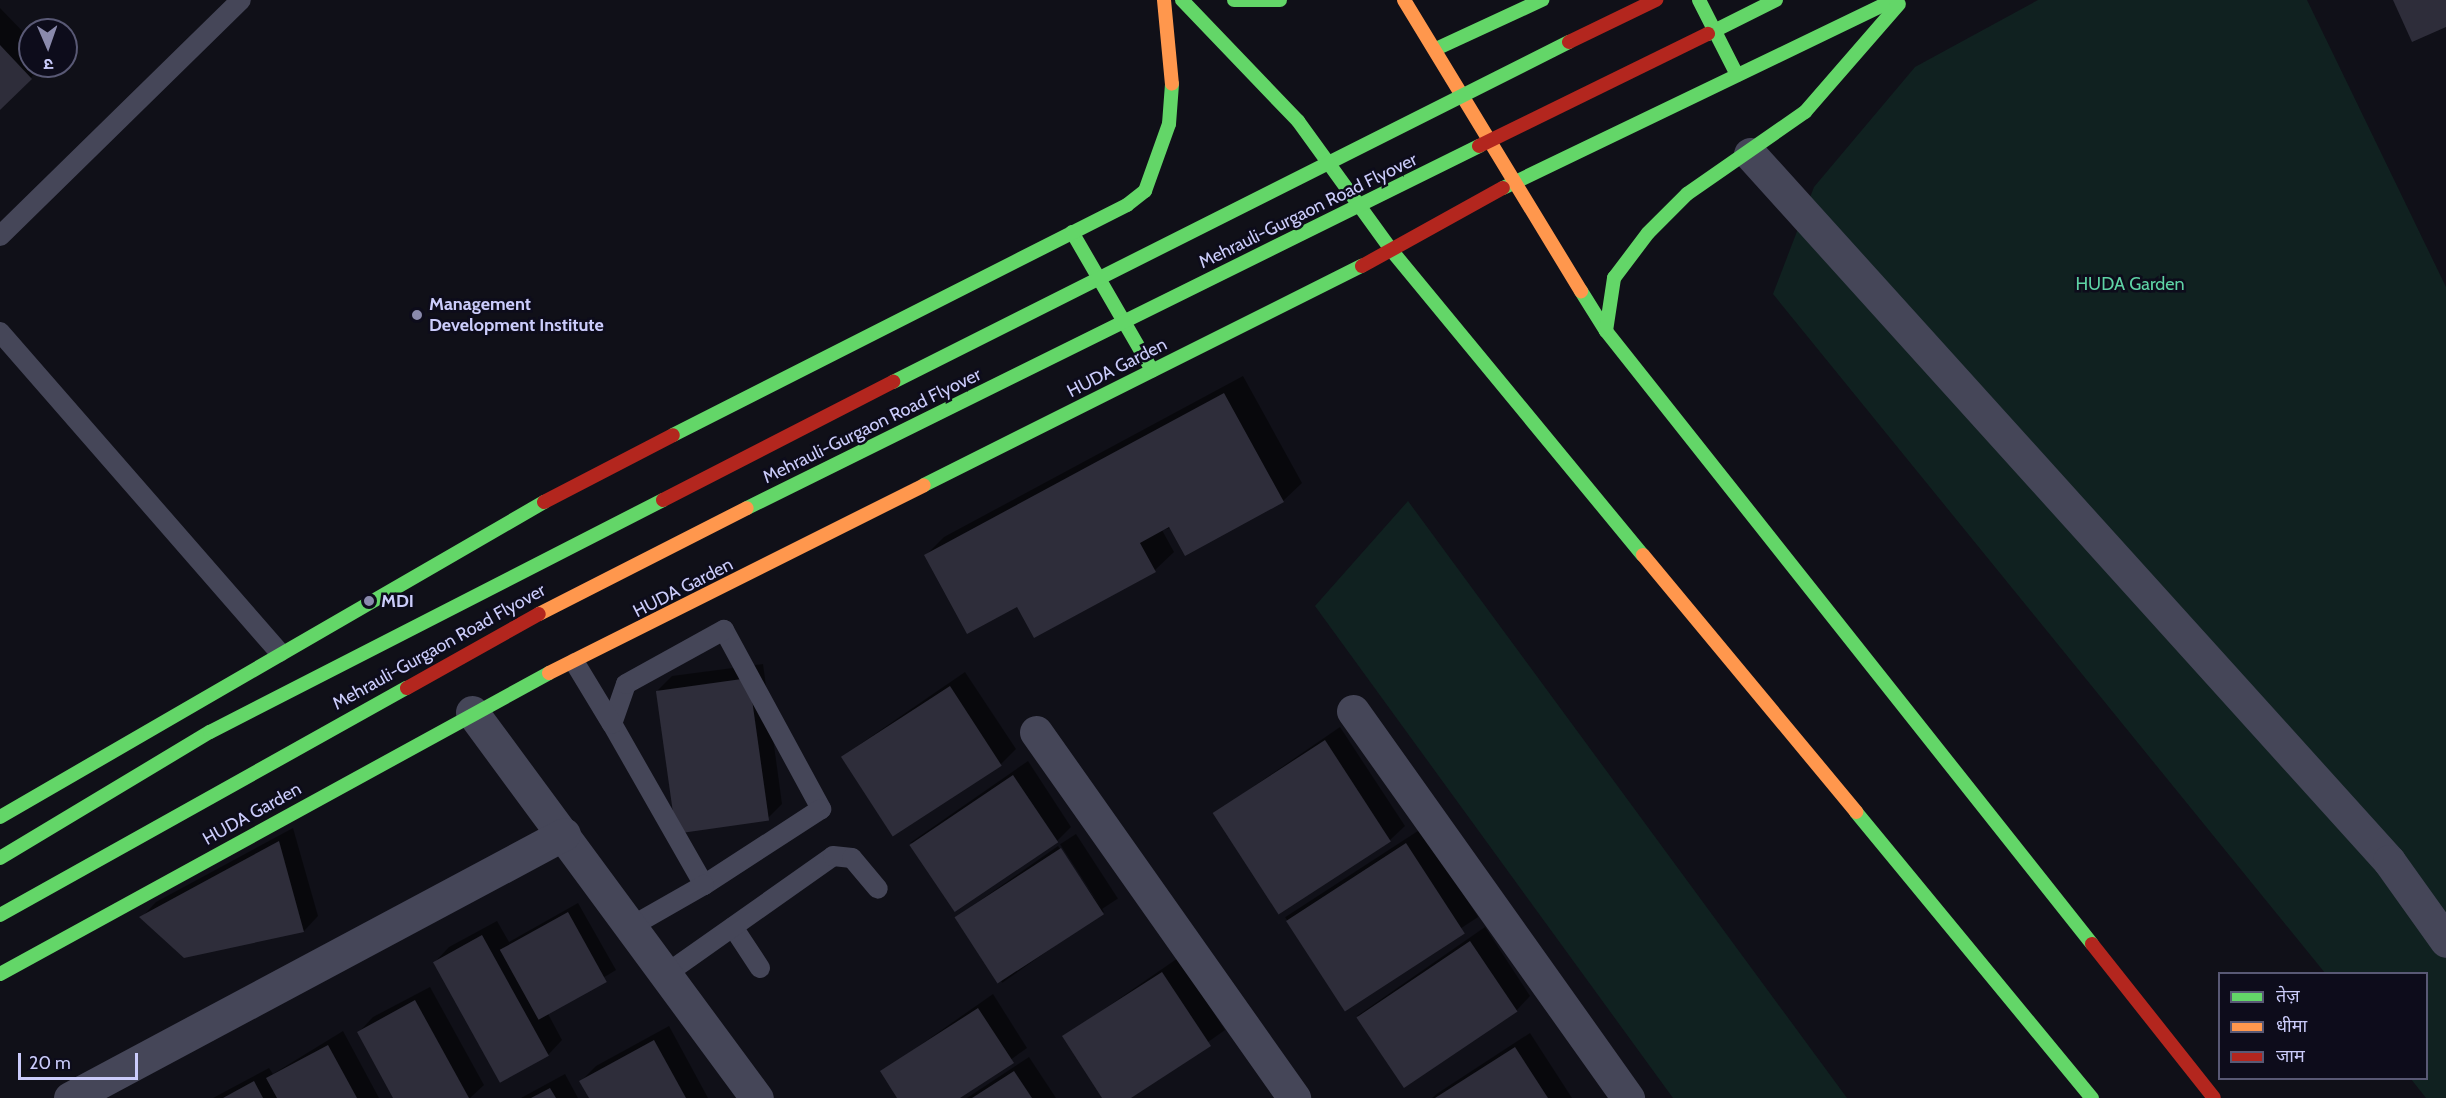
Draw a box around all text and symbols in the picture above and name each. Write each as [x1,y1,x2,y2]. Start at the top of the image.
north arrow [18,18,78,78]
text: उ [44,55,54,74]
street label: Mehrauli-Gurgaon Road Flyover [1195,149,1421,273]
park label: HUDA Garden [2075,273,2185,295]
place label: Management Development Institute [429,294,604,336]
marker: Management Development Institute [410,308,424,322]
street label: HUDA Garden [1063,334,1171,402]
street label: Mehrauli-Gurgaon Road Flyover [759,364,985,488]
street label: HUDA Garden [629,554,737,622]
street label: Mehrauli-Gurgaon Road Flyover [329,579,549,715]
place label: MDI [381,590,414,612]
marker: MDI [362,594,376,608]
street label: HUDA Garden [199,778,305,850]
legend [2218,972,2428,1080]
text: तेज़ [2276,985,2300,1007]
text: धीमा [2276,1015,2307,1037]
scale bar [21,1041,141,1079]
text: जाम [2276,1045,2305,1067]
text: 20 m [29,1052,71,1074]

